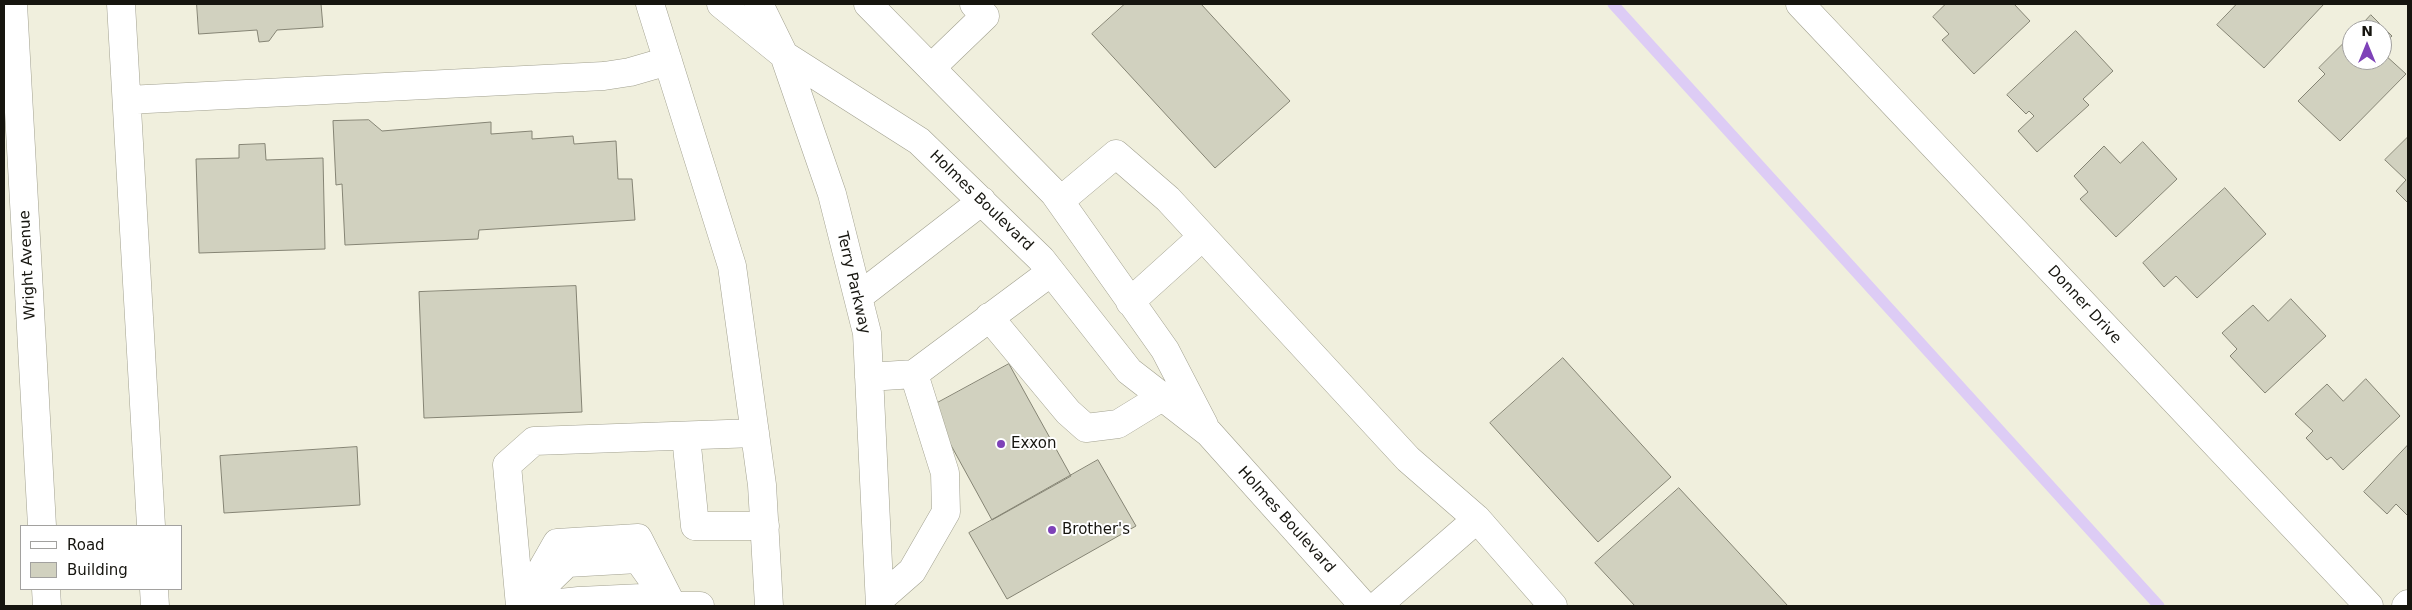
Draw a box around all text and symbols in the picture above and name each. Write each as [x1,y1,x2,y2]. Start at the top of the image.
north arrow [2342,20,2392,70]
text: N [2361,23,2373,39]
street label: Holmes Boulevard [926,147,1036,255]
street label: Wright Avenue [16,210,40,320]
street label: Terry Parkway [832,230,874,336]
street label: Donner Drive [2043,262,2125,348]
place label: Exxon [1011,435,1056,453]
marker: Exxon [995,438,1007,450]
street label: Holmes Boulevard [1234,463,1338,577]
place label: Brother's [1062,521,1130,539]
marker: Brother's [1046,524,1058,536]
legend [20,525,182,590]
text: Road [67,536,105,554]
text: Building [67,561,128,579]

